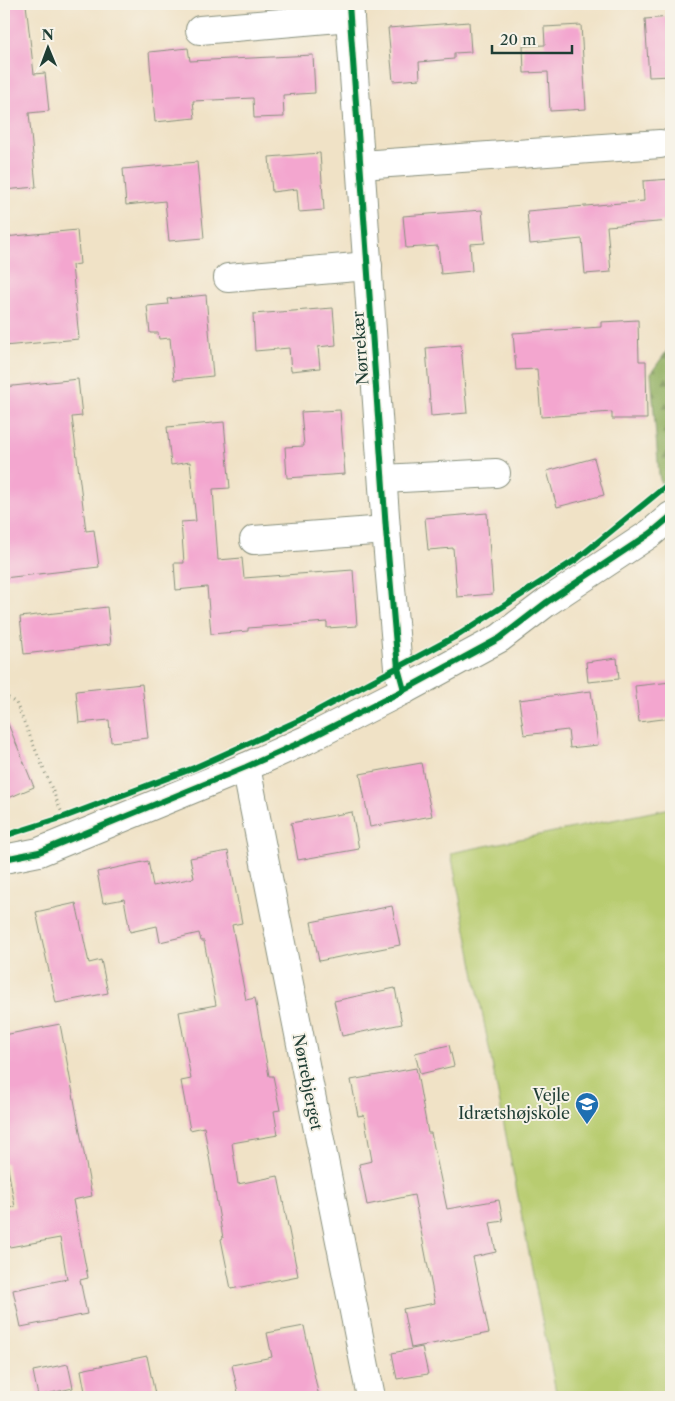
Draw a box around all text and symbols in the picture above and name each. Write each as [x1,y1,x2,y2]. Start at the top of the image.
north arrow [22,22,72,72]
scale bar [492,22,572,54]
text: N [42,26,54,44]
text: 20 m [500,30,536,49]
street label: Nørrekær [347,310,373,386]
street label: Nørrebjerget [289,1032,327,1132]
place label: Vejle Idrætshøjskole [458,1085,570,1123]
school or university icon: Vejle Idrætshøjskole [574,1091,600,1125]

